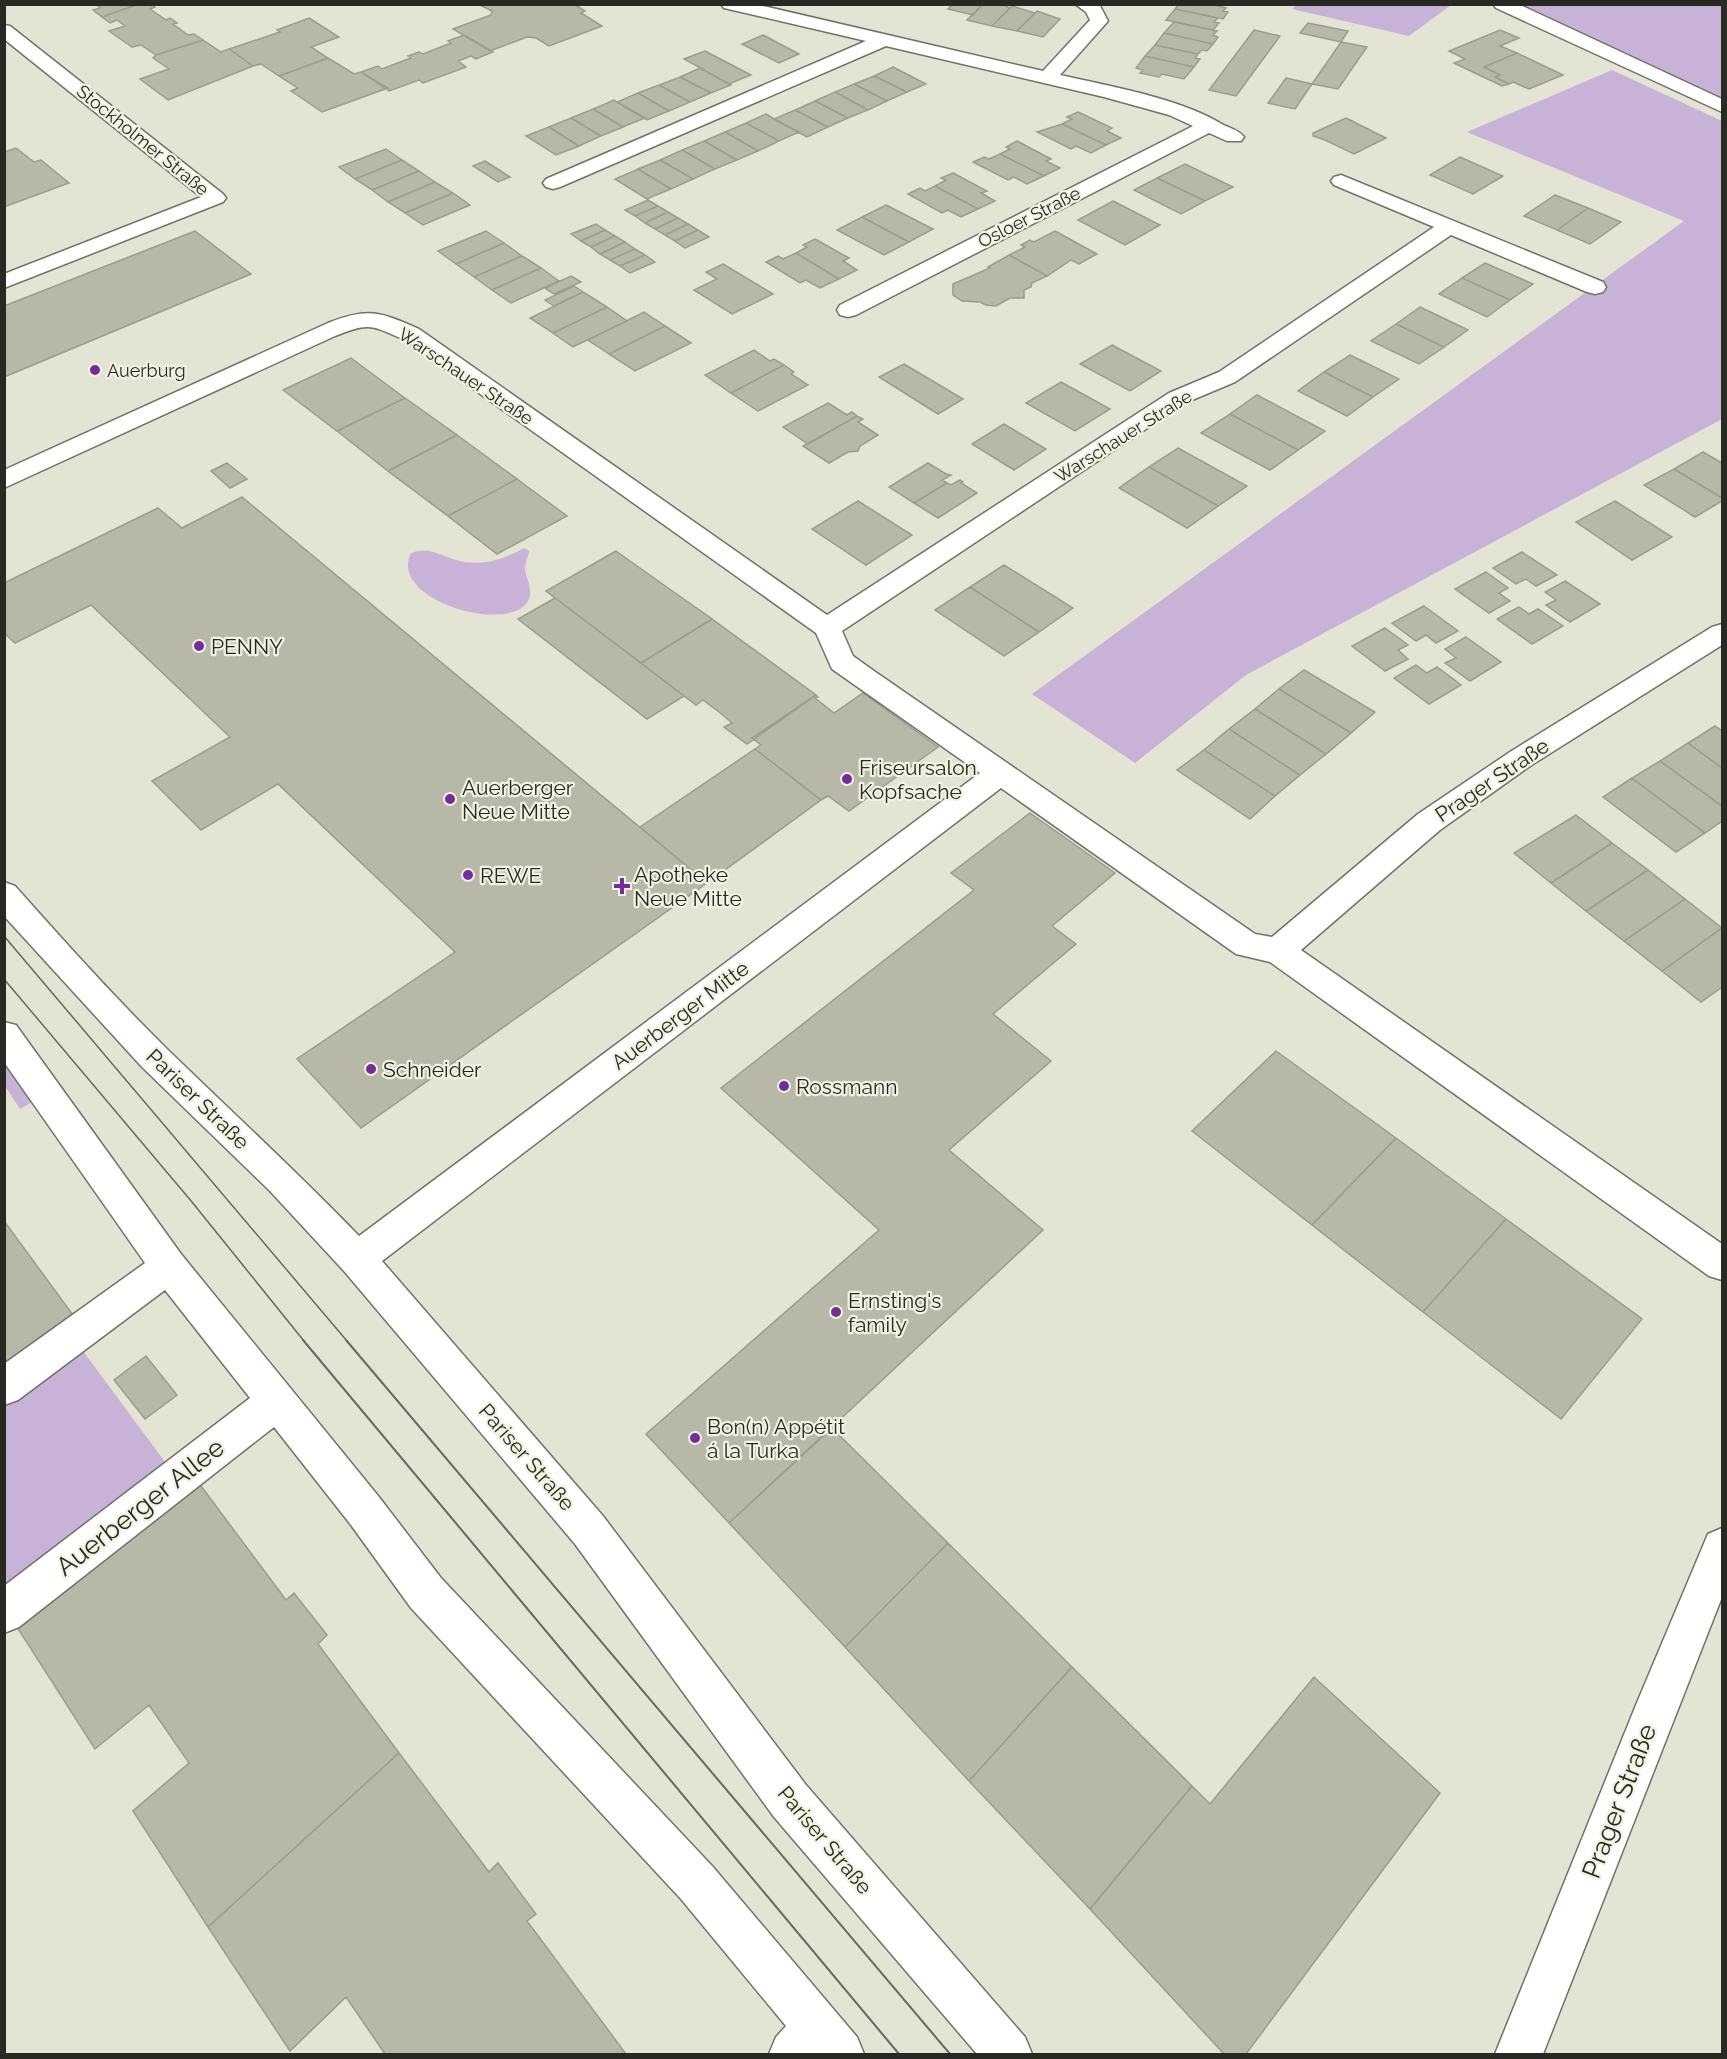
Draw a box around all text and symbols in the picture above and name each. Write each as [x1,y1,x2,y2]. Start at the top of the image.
street label: Stockholmer Straße [73,80,214,200]
street label: Osloer Straße [974,182,1084,252]
street label: Warschauer Straße [395,323,538,429]
place label: Auerburg [107,360,186,381]
marker: Auerburg [88,363,102,377]
street label: Warschauer Straße [1050,385,1196,487]
place label: PENNY [211,634,283,659]
marker: PENNY [192,639,206,653]
street label: Prager Straße [1430,733,1554,827]
place label: Friseursalon Kopfsache [859,755,977,804]
marker: Friseursalon Kopfsache [840,772,854,786]
place label: Auerberger Neue Mitte [462,775,574,824]
marker: Auerberger Neue Mitte [443,792,457,806]
place label: Apotheke Neue Mitte [634,862,742,911]
place label: REWE [480,863,541,888]
marker: REWE [461,868,475,882]
marker: Apotheke Neue Mitte [615,879,629,893]
street label: Auerberger Mitte [606,955,754,1075]
street label: Pariser Straße [141,1044,255,1154]
place label: Schneider [383,1057,482,1082]
marker: Schneider [364,1062,378,1076]
place label: Rossmann [796,1074,897,1099]
marker: Rossmann [777,1079,791,1093]
place label: Ernsting's family [848,1288,941,1337]
marker: Ernsting's family [829,1305,843,1319]
street label: Pariser Straße [474,1398,580,1516]
place label: Bon(n) Appétit á la Turka [707,1414,845,1463]
marker: Bon(n) Appétit á la Turka [688,1431,702,1445]
street label: Auerberger Allee [50,1432,230,1582]
street label: Prager Straße [1576,1720,1662,1882]
street label: Pariser Straße [773,1781,877,1899]

